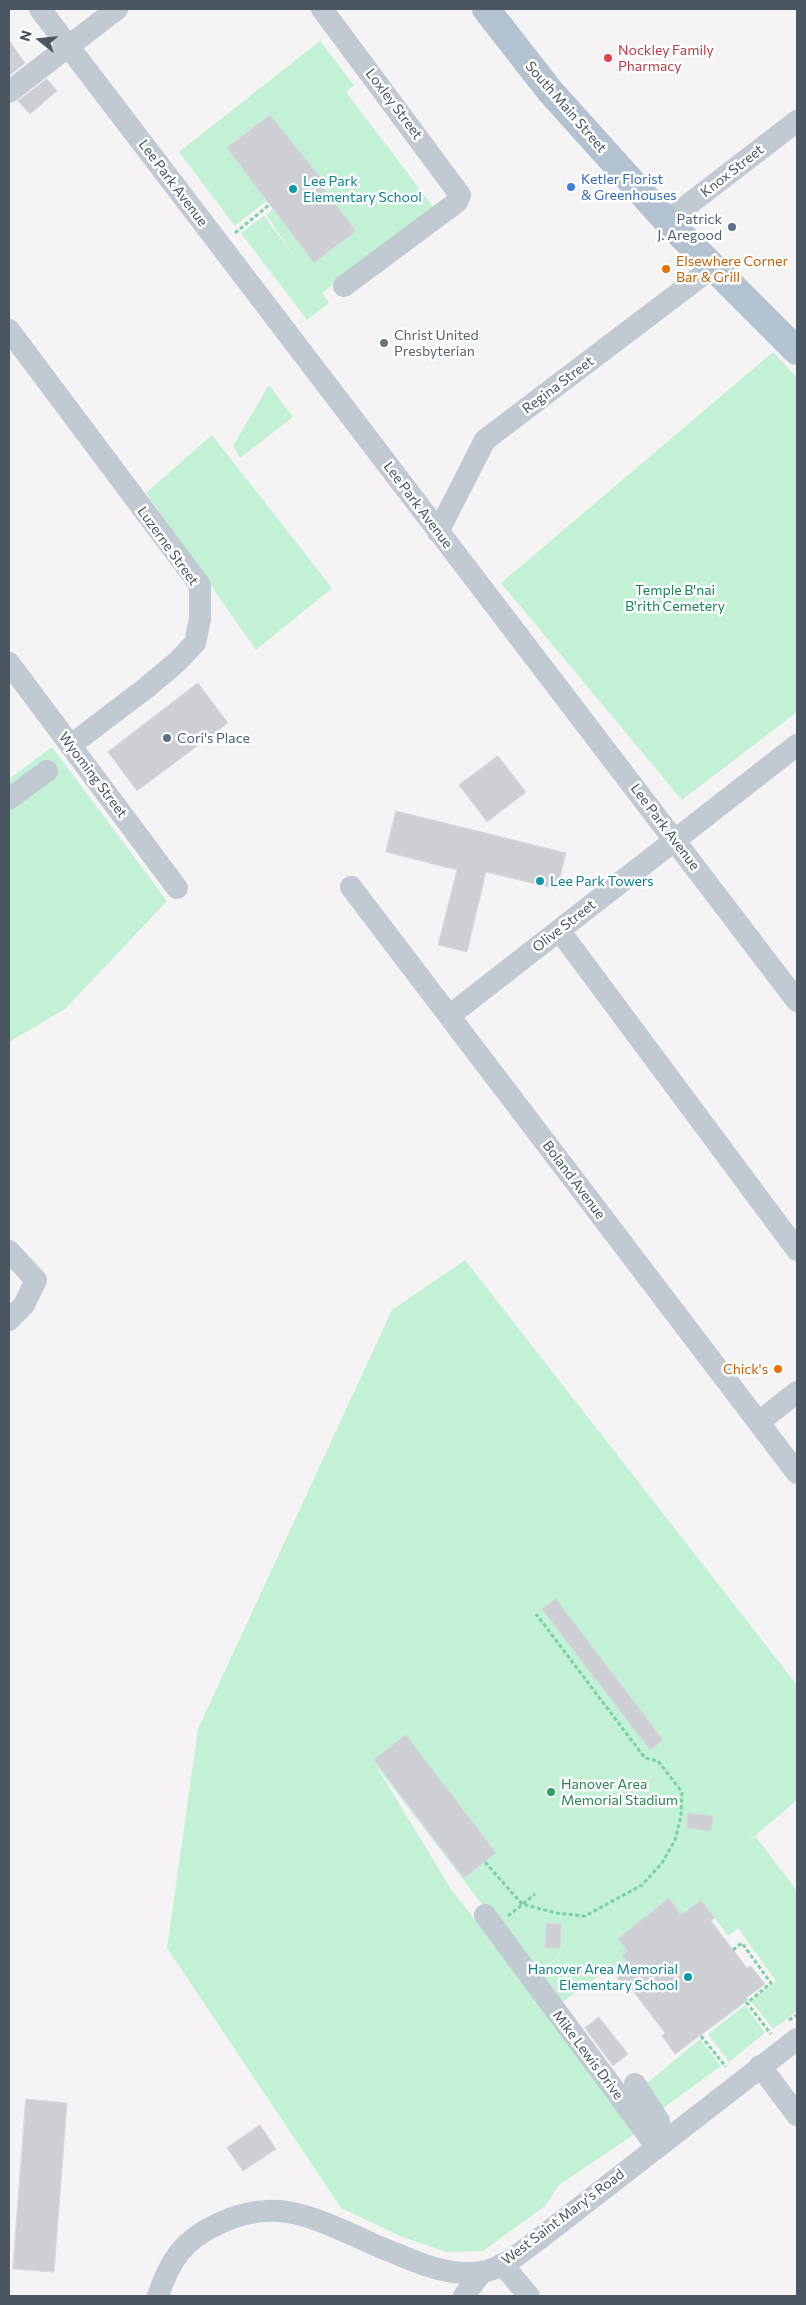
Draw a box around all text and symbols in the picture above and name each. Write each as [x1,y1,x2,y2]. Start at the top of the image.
north arrow [15,15,65,65]
text: N [15,28,35,43]
place label: Nockley Family Pharmacy [618,42,714,74]
marker: Nockley Family Pharmacy [602,52,614,64]
street label: South Main Street [522,58,610,156]
street label: Loxley Street [362,65,426,143]
street label: Lee Park Avenue [135,136,211,230]
street label: Knox Street [697,141,767,201]
place label: Ketler Florist & Greenhouses [581,171,677,203]
place label: Lee Park Elementary School [303,173,422,206]
marker: Ketler Florist & Greenhouses [565,181,577,193]
marker: Lee Park Elementary School [287,183,299,195]
place label: Patrick J. Aregood [657,211,722,243]
marker: Patrick J. Aregood [726,221,738,233]
place label: Elsewhere Corner Bar & Grill [676,253,788,286]
marker: Elsewhere Corner Bar & Grill [660,263,672,275]
place label: Christ United Presbyterian [394,327,479,360]
marker: Christ United Presbyterian [378,337,390,349]
street label: Regina Street [519,353,597,417]
street label: Lee Park Avenue [380,458,456,552]
street label: Luzerne Street [134,503,202,589]
park label: Temple B'nai B'rith Cemetery [625,582,725,614]
street label: Wyoming Street [55,729,131,821]
place label: Cori's Place [177,730,250,746]
marker: Cori's Place [161,732,173,744]
street label: Lee Park Avenue [627,780,703,874]
place label: Lee Park Towers [550,873,654,889]
marker: Lee Park Towers [534,875,546,887]
street label: Olive Street [529,896,599,956]
street label: Boland Avenue [539,1138,609,1222]
place label: Chick's [723,1361,768,1377]
marker: Chick's [772,1363,784,1375]
place label: Hanover Area Memorial Stadium [561,1776,678,1808]
marker: Hanover Area Memorial Stadium [545,1786,557,1798]
place label: Hanover Area Memorial Elementary School [528,1961,678,1994]
marker: Hanover Area Memorial Elementary School [682,1971,694,1983]
street label: Mike Lewis Drive [549,2007,627,2103]
street label: West Saint Mary's Road [498,2165,628,2269]

